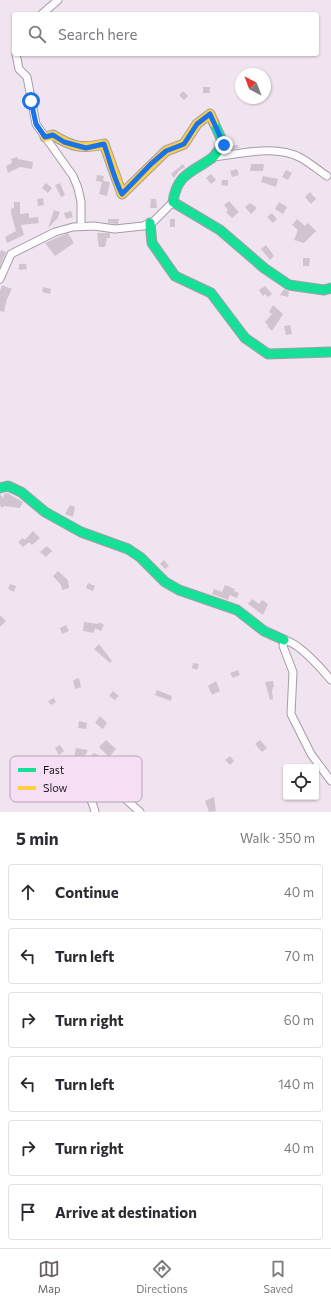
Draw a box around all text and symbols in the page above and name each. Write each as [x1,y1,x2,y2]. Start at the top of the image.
search box [12,12,319,56]
icon: search [26,23,48,45]
text: Search here [58,25,137,43]
north arrow [235,68,271,104]
route start [22,92,40,110]
route end [215,136,233,154]
legend [10,756,142,802]
text: Fast [43,763,65,776]
map controls [283,764,319,800]
button: locate [283,764,319,800]
text: Slow [43,781,68,794]
text: 5 min [16,828,59,849]
text: Walk · 350 m [240,830,315,846]
icon: ahead [17,881,39,903]
text: Continue [55,883,119,901]
text: 40 m [284,884,314,900]
icon: left [17,945,39,967]
text: Turn left [55,947,114,965]
text: 70 m [285,948,314,964]
icon: right [17,1009,39,1031]
text: Turn right [55,1011,124,1029]
text: 60 m [284,1012,314,1028]
icon: left [17,1073,39,1095]
text: Turn left [55,1075,114,1093]
text: 140 m [278,1076,314,1092]
icon: right [17,1137,39,1159]
text: Turn right [55,1139,124,1157]
text: 40 m [284,1140,314,1156]
icon: arrive [17,1201,39,1223]
text: Arrive at destination [55,1203,197,1221]
tab: Map [38,1258,61,1295]
tab: Directions [136,1258,188,1295]
tab: Saved [263,1258,293,1295]

